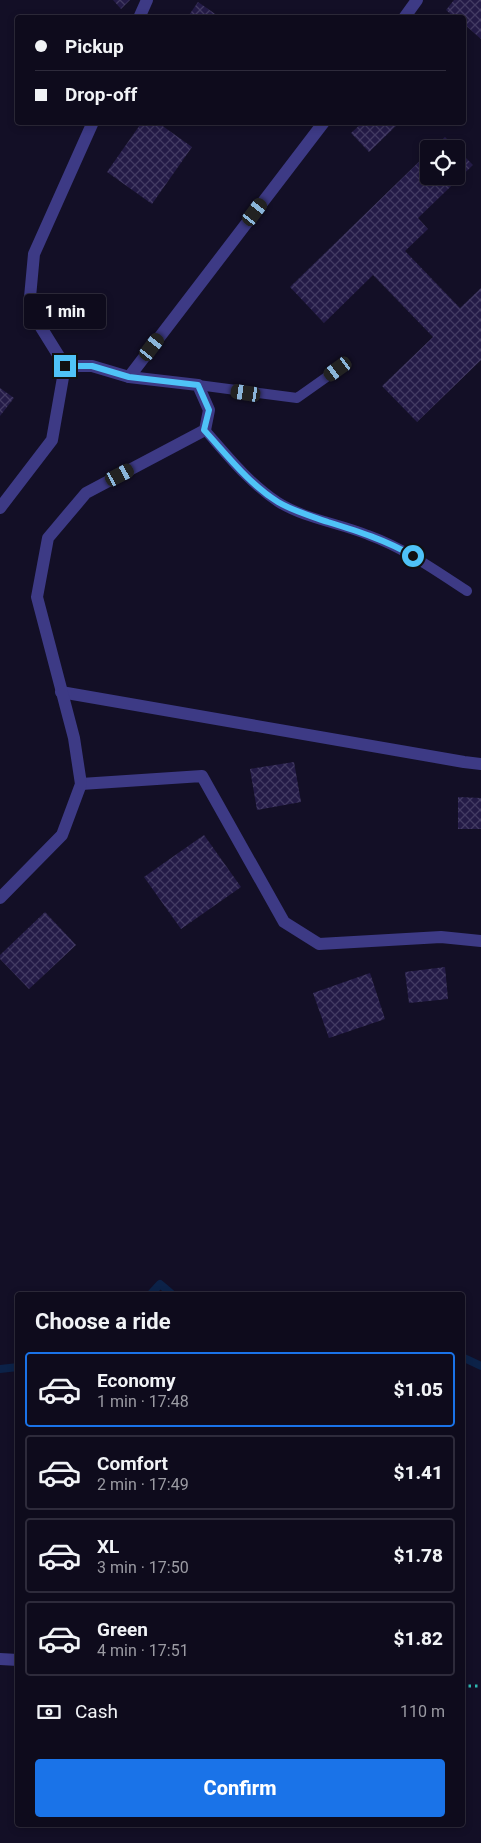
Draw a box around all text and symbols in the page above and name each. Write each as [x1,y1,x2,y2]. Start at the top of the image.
text: Pickup [65,35,124,58]
text: Drop-off [65,83,137,106]
map controls [420,140,465,185]
button: locate [420,140,465,185]
car [239,196,270,228]
callout: 1 min [24,294,106,328]
text: 1 min [45,302,85,321]
car [136,331,167,363]
car [321,354,354,384]
route end [54,355,76,377]
car [230,383,261,403]
car [103,461,136,489]
route start [402,545,424,567]
text: Choose a ride [35,1309,171,1334]
icon: car [37,1367,82,1412]
text: Economy [97,1369,176,1392]
text: $1.05 [394,1378,443,1401]
text: 1 min · 17:48 [97,1392,189,1411]
icon: car [37,1450,82,1495]
text: Comfort [97,1452,168,1475]
text: $1.41 [394,1461,443,1484]
text: 2 min · 17:49 [97,1475,189,1494]
icon: car [37,1533,82,1578]
text: XL [97,1535,119,1558]
text: $1.78 [394,1544,443,1567]
text: 3 min · 17:50 [97,1558,189,1577]
icon: car [37,1616,82,1661]
text: Green [97,1618,148,1641]
text: $1.82 [394,1627,443,1650]
text: 4 min · 17:51 [97,1641,189,1660]
icon: cash [35,1698,63,1726]
text: Cash [75,1700,118,1723]
text: 110 m [400,1702,445,1721]
button: Confirm [35,1759,445,1817]

